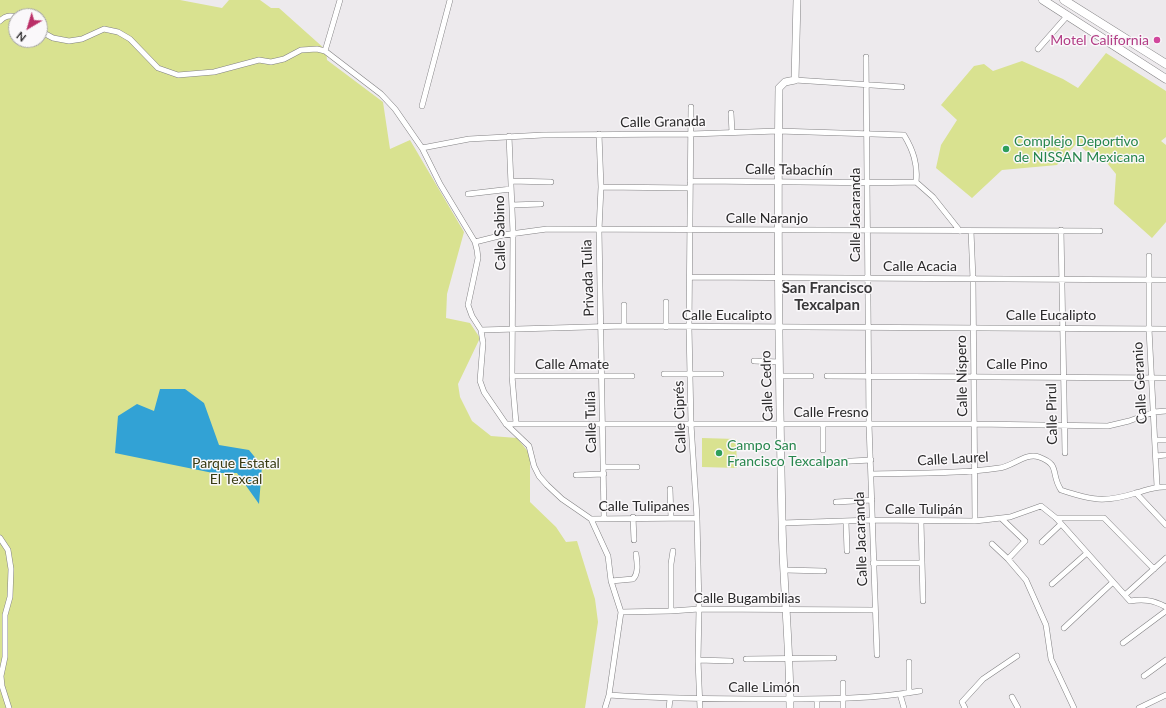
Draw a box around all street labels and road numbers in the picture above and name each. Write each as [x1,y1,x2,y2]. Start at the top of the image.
street label: Calle Granada [620,113,706,131]
street label: Calle Tabachín [745,161,833,179]
street label: Calle Jacaranda [847,168,863,262]
street label: Calle Sabino [491,195,509,271]
street label: Calle Naranjo [726,210,808,226]
street label: Privada Tulia [578,239,598,317]
street label: Calle Acacia [883,258,957,274]
street label: Calle Eucalipto [682,307,772,323]
street label: Calle Eucalipto [1006,307,1096,323]
street label: Calle Níspero [953,335,971,417]
street label: Calle Geranio [1129,341,1151,425]
street label: Calle Cedro [757,350,777,422]
street label: Calle Amate [535,356,609,372]
street label: Calle Pino [986,356,1048,372]
street label: Calle Ciprés [670,380,690,454]
street label: Calle Pirul [1043,383,1061,445]
street label: Calle Tulia [582,391,600,453]
street label: Calle Fresno [793,404,869,420]
street label: Calle Laurel [917,449,989,469]
street label: Calle Jacaranda [851,491,871,587]
street label: Calle Tulipanes [598,498,690,514]
street label: Calle Tulipán [885,501,963,517]
street label: Calle Bugambilias [693,590,801,606]
street label: Calle Limón [728,679,800,695]

